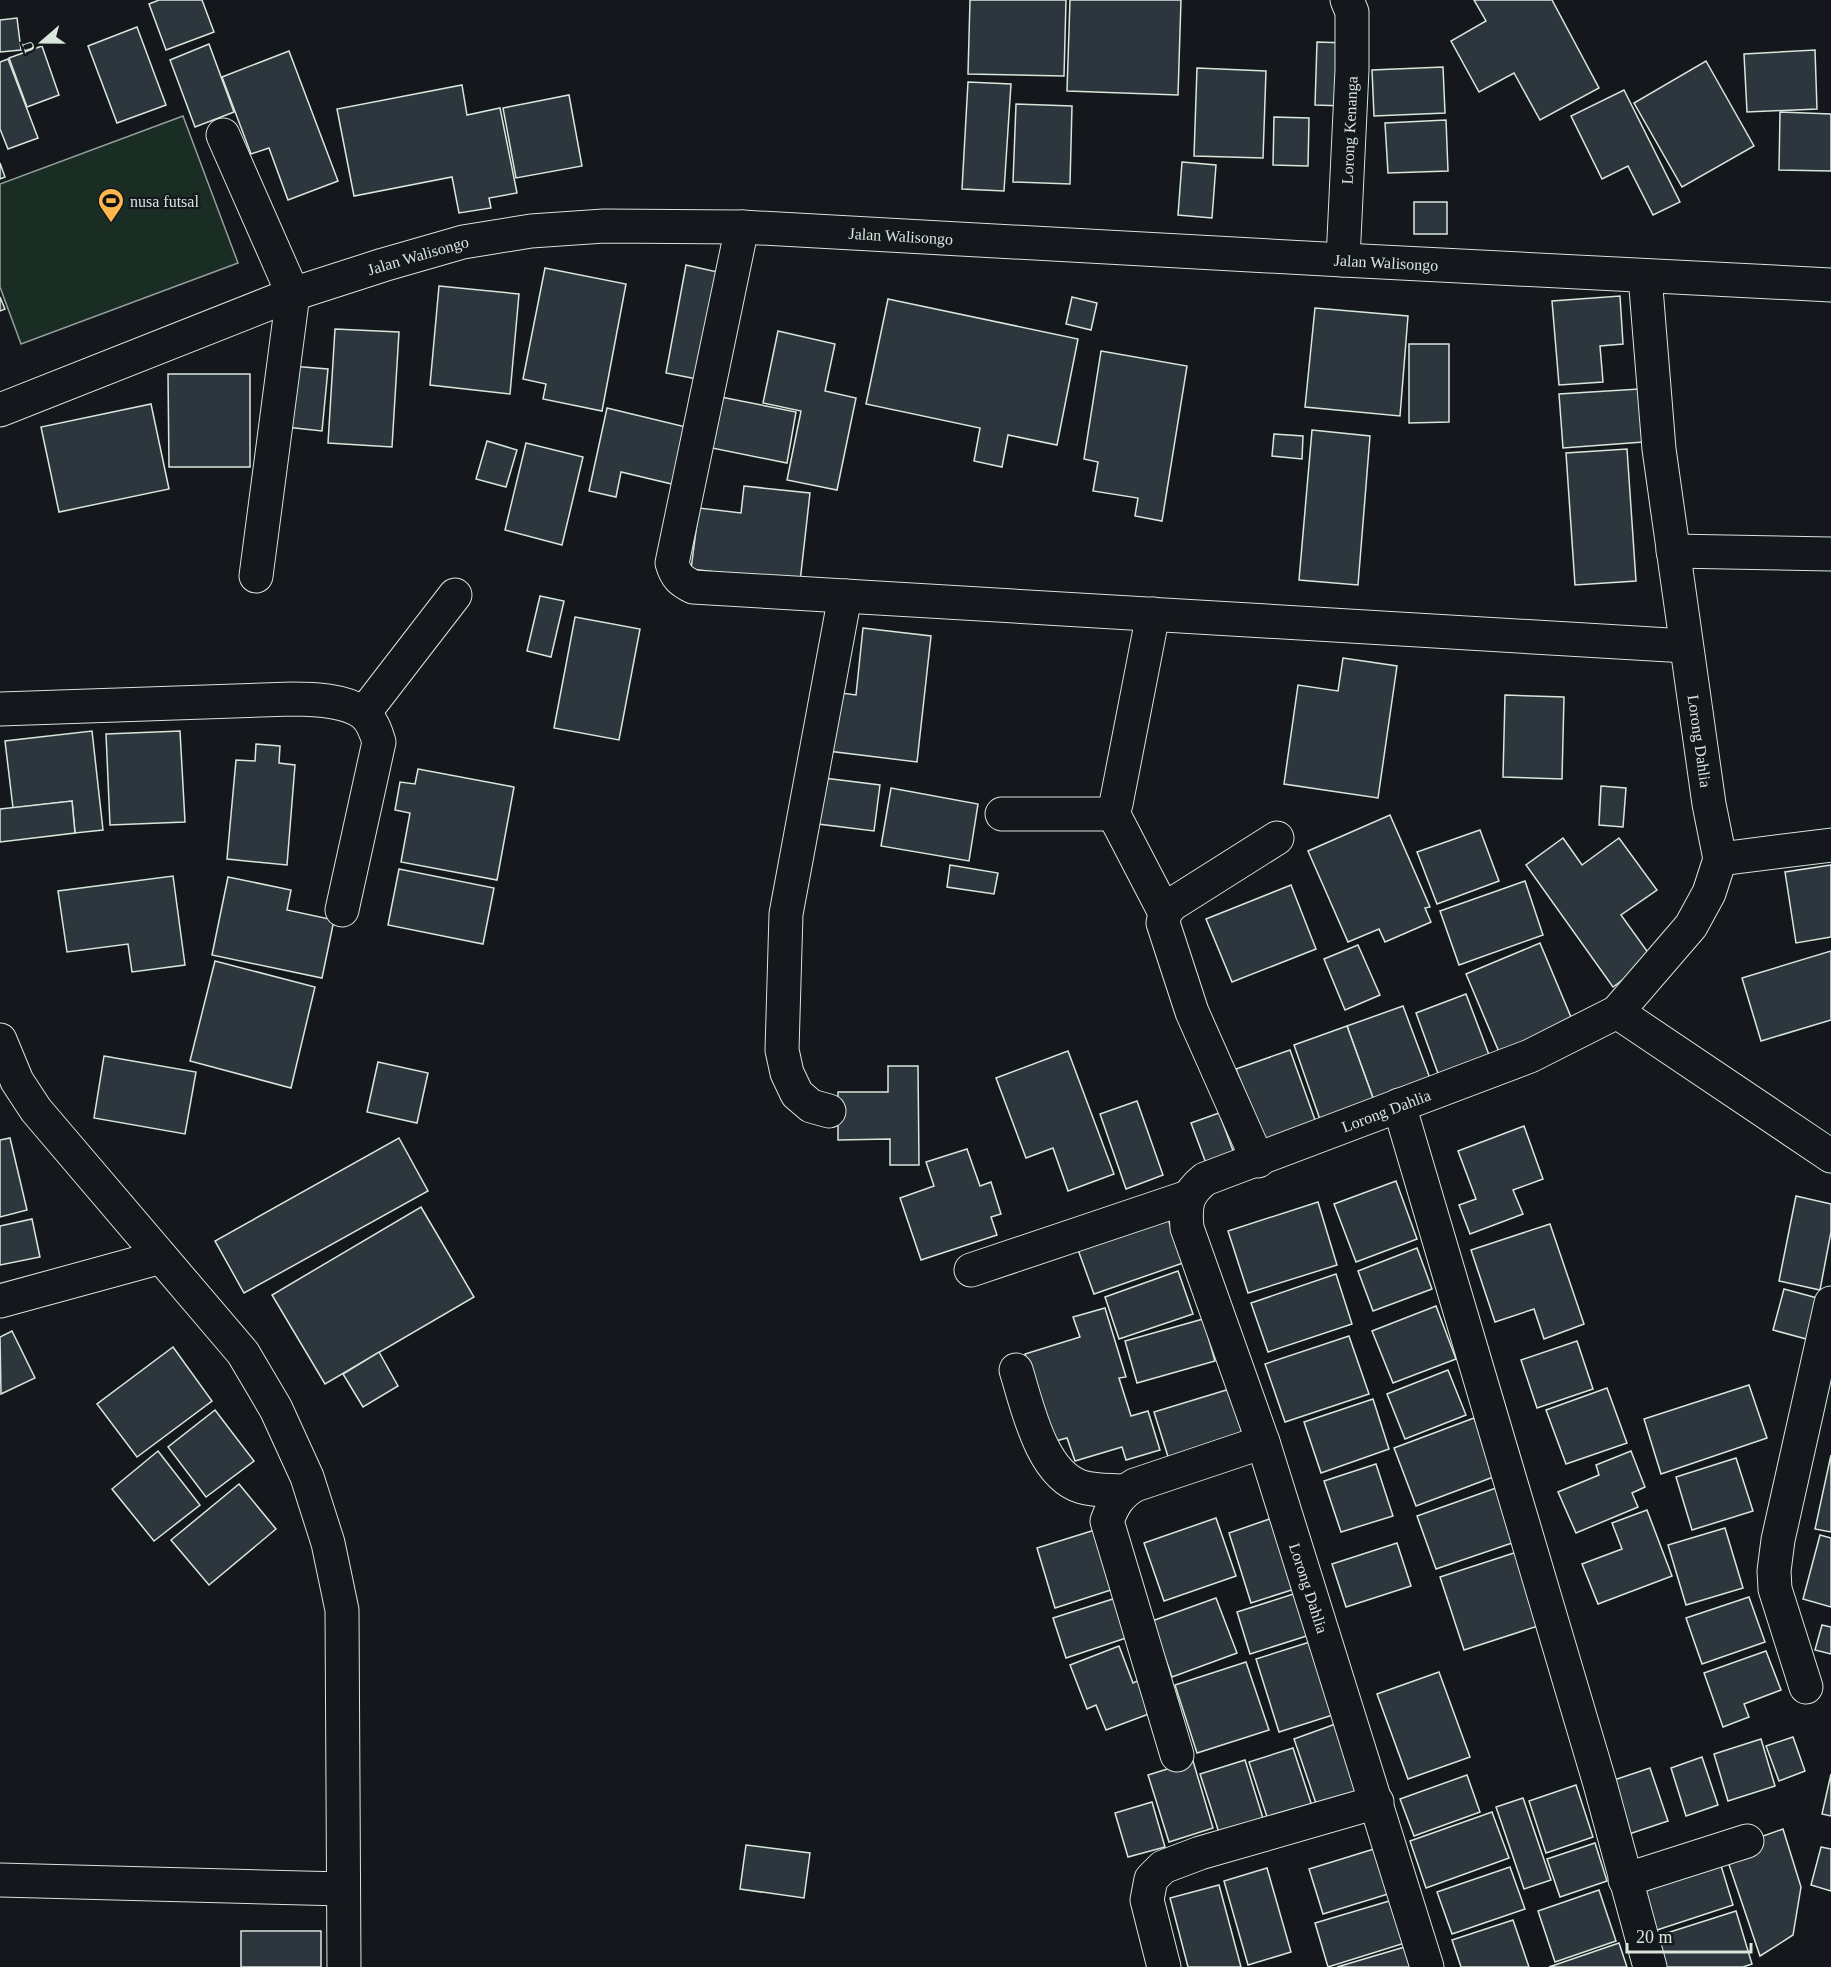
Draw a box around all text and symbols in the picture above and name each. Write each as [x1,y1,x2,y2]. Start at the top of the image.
north arrow [12,12,72,72]
text: U [18,38,38,55]
street label: Lorong Kenanga [1339,76,1361,185]
sports icon: nusa futsal [96,186,126,224]
place label: nusa futsal [130,193,199,210]
street label: Jalan Walisongo [848,225,953,248]
street label: Jalan Walisongo [365,233,470,278]
street label: Jalan Walisongo [1333,252,1439,274]
street label: Lorong Dahlia [1684,693,1714,789]
street label: Lorong Dahlia [1339,1086,1433,1136]
street label: Lorong Dahlia [1285,1541,1331,1636]
scale bar [1627,1916,1752,1954]
text: 20 m [1636,1927,1673,1947]

